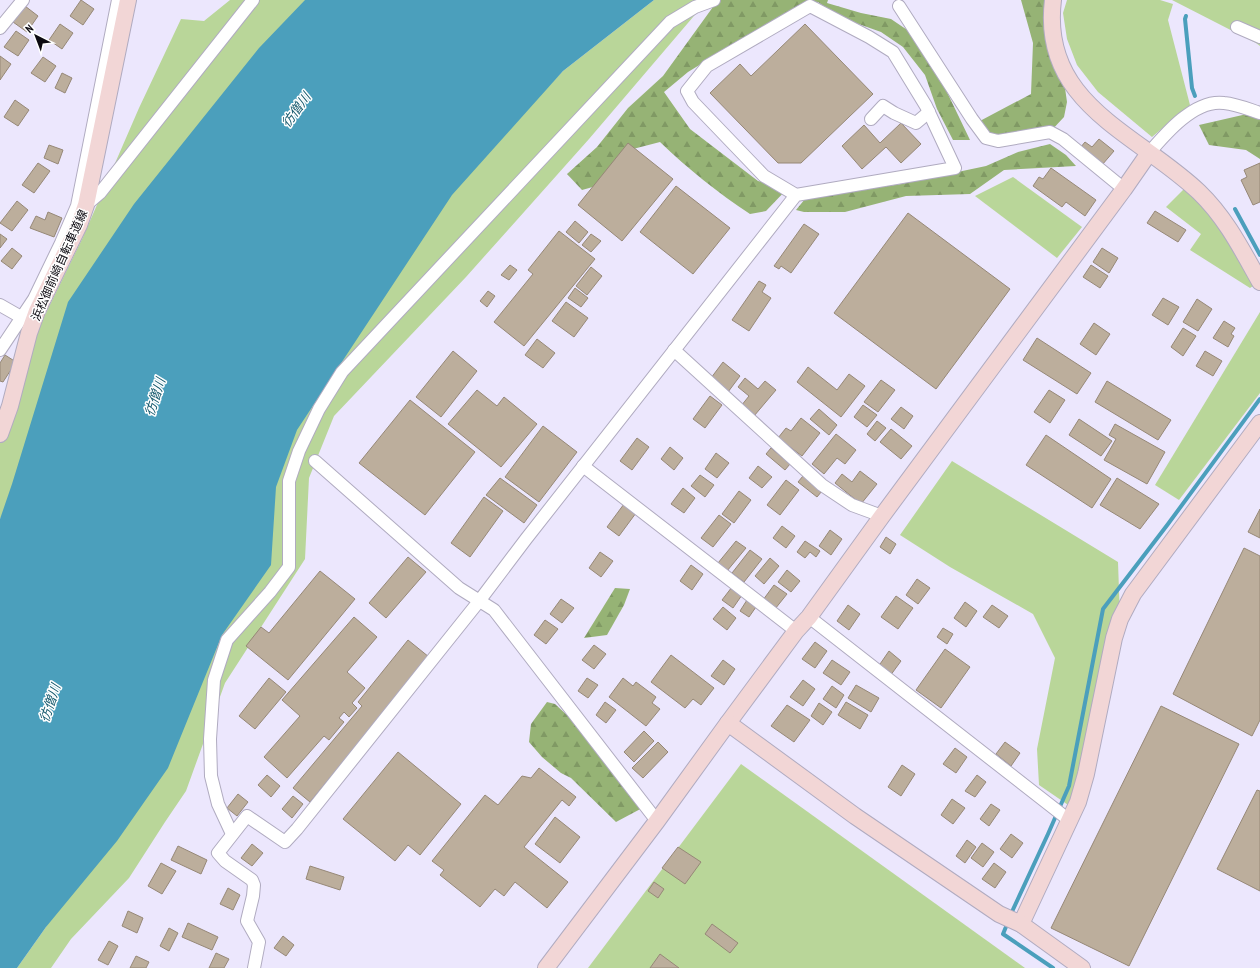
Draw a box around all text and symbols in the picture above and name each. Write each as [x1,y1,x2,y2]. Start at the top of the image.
north arrow [16,16,56,56]
text: N [22,21,36,36]
water label: 彷僧川 [278,88,316,131]
street label: 浜松御前崎自転車道線 [28,207,90,323]
water label: 彷僧川 [141,374,170,418]
water label: 彷僧川 [36,680,65,724]

